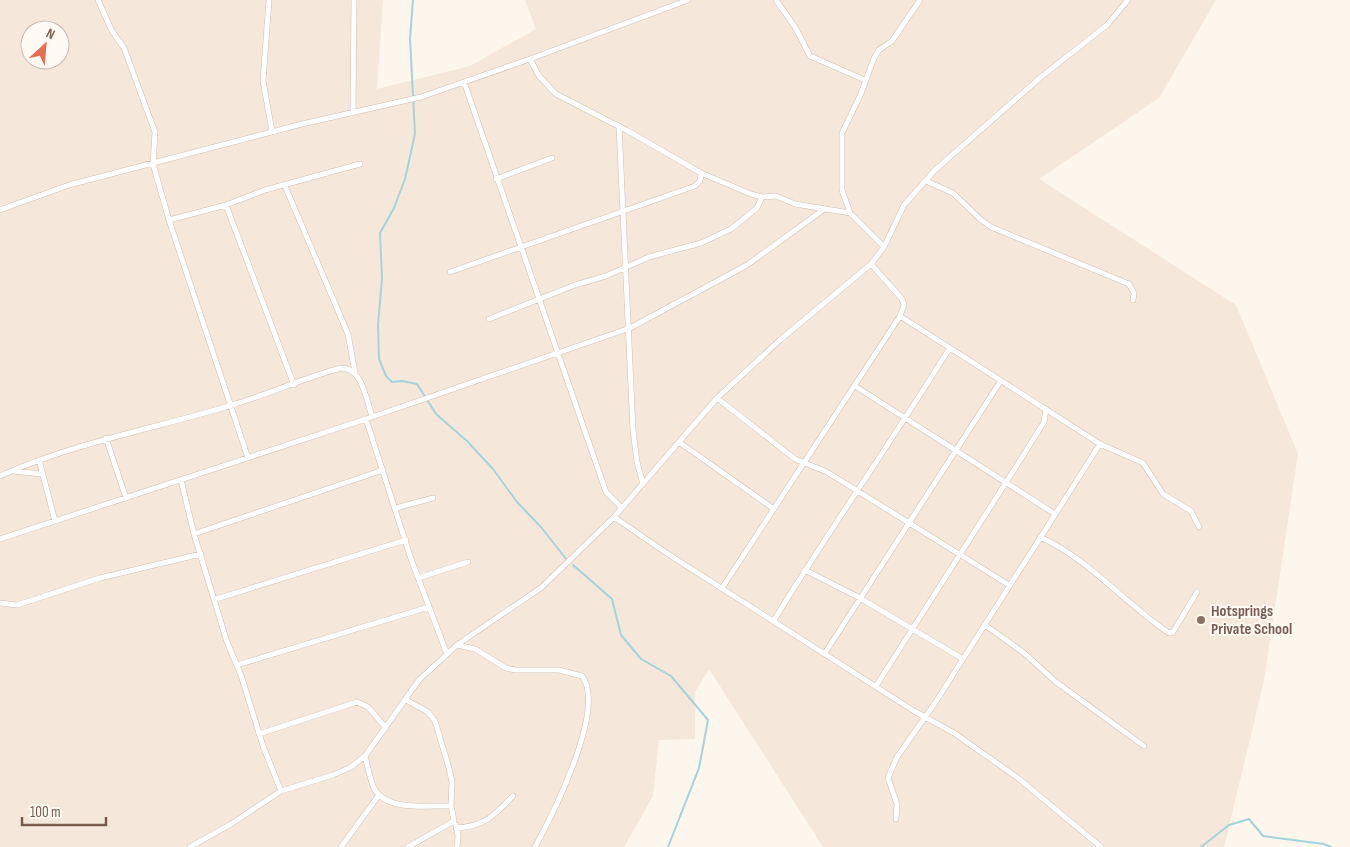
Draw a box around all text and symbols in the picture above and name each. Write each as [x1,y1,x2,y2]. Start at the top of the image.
north arrow [20,20,70,70]
text: N [43,24,58,43]
place label: Hotsprings Private School [1211,602,1292,639]
marker: Hotsprings Private School [1195,614,1207,626]
scale bar [22,794,106,826]
text: 100 m [30,803,61,822]

